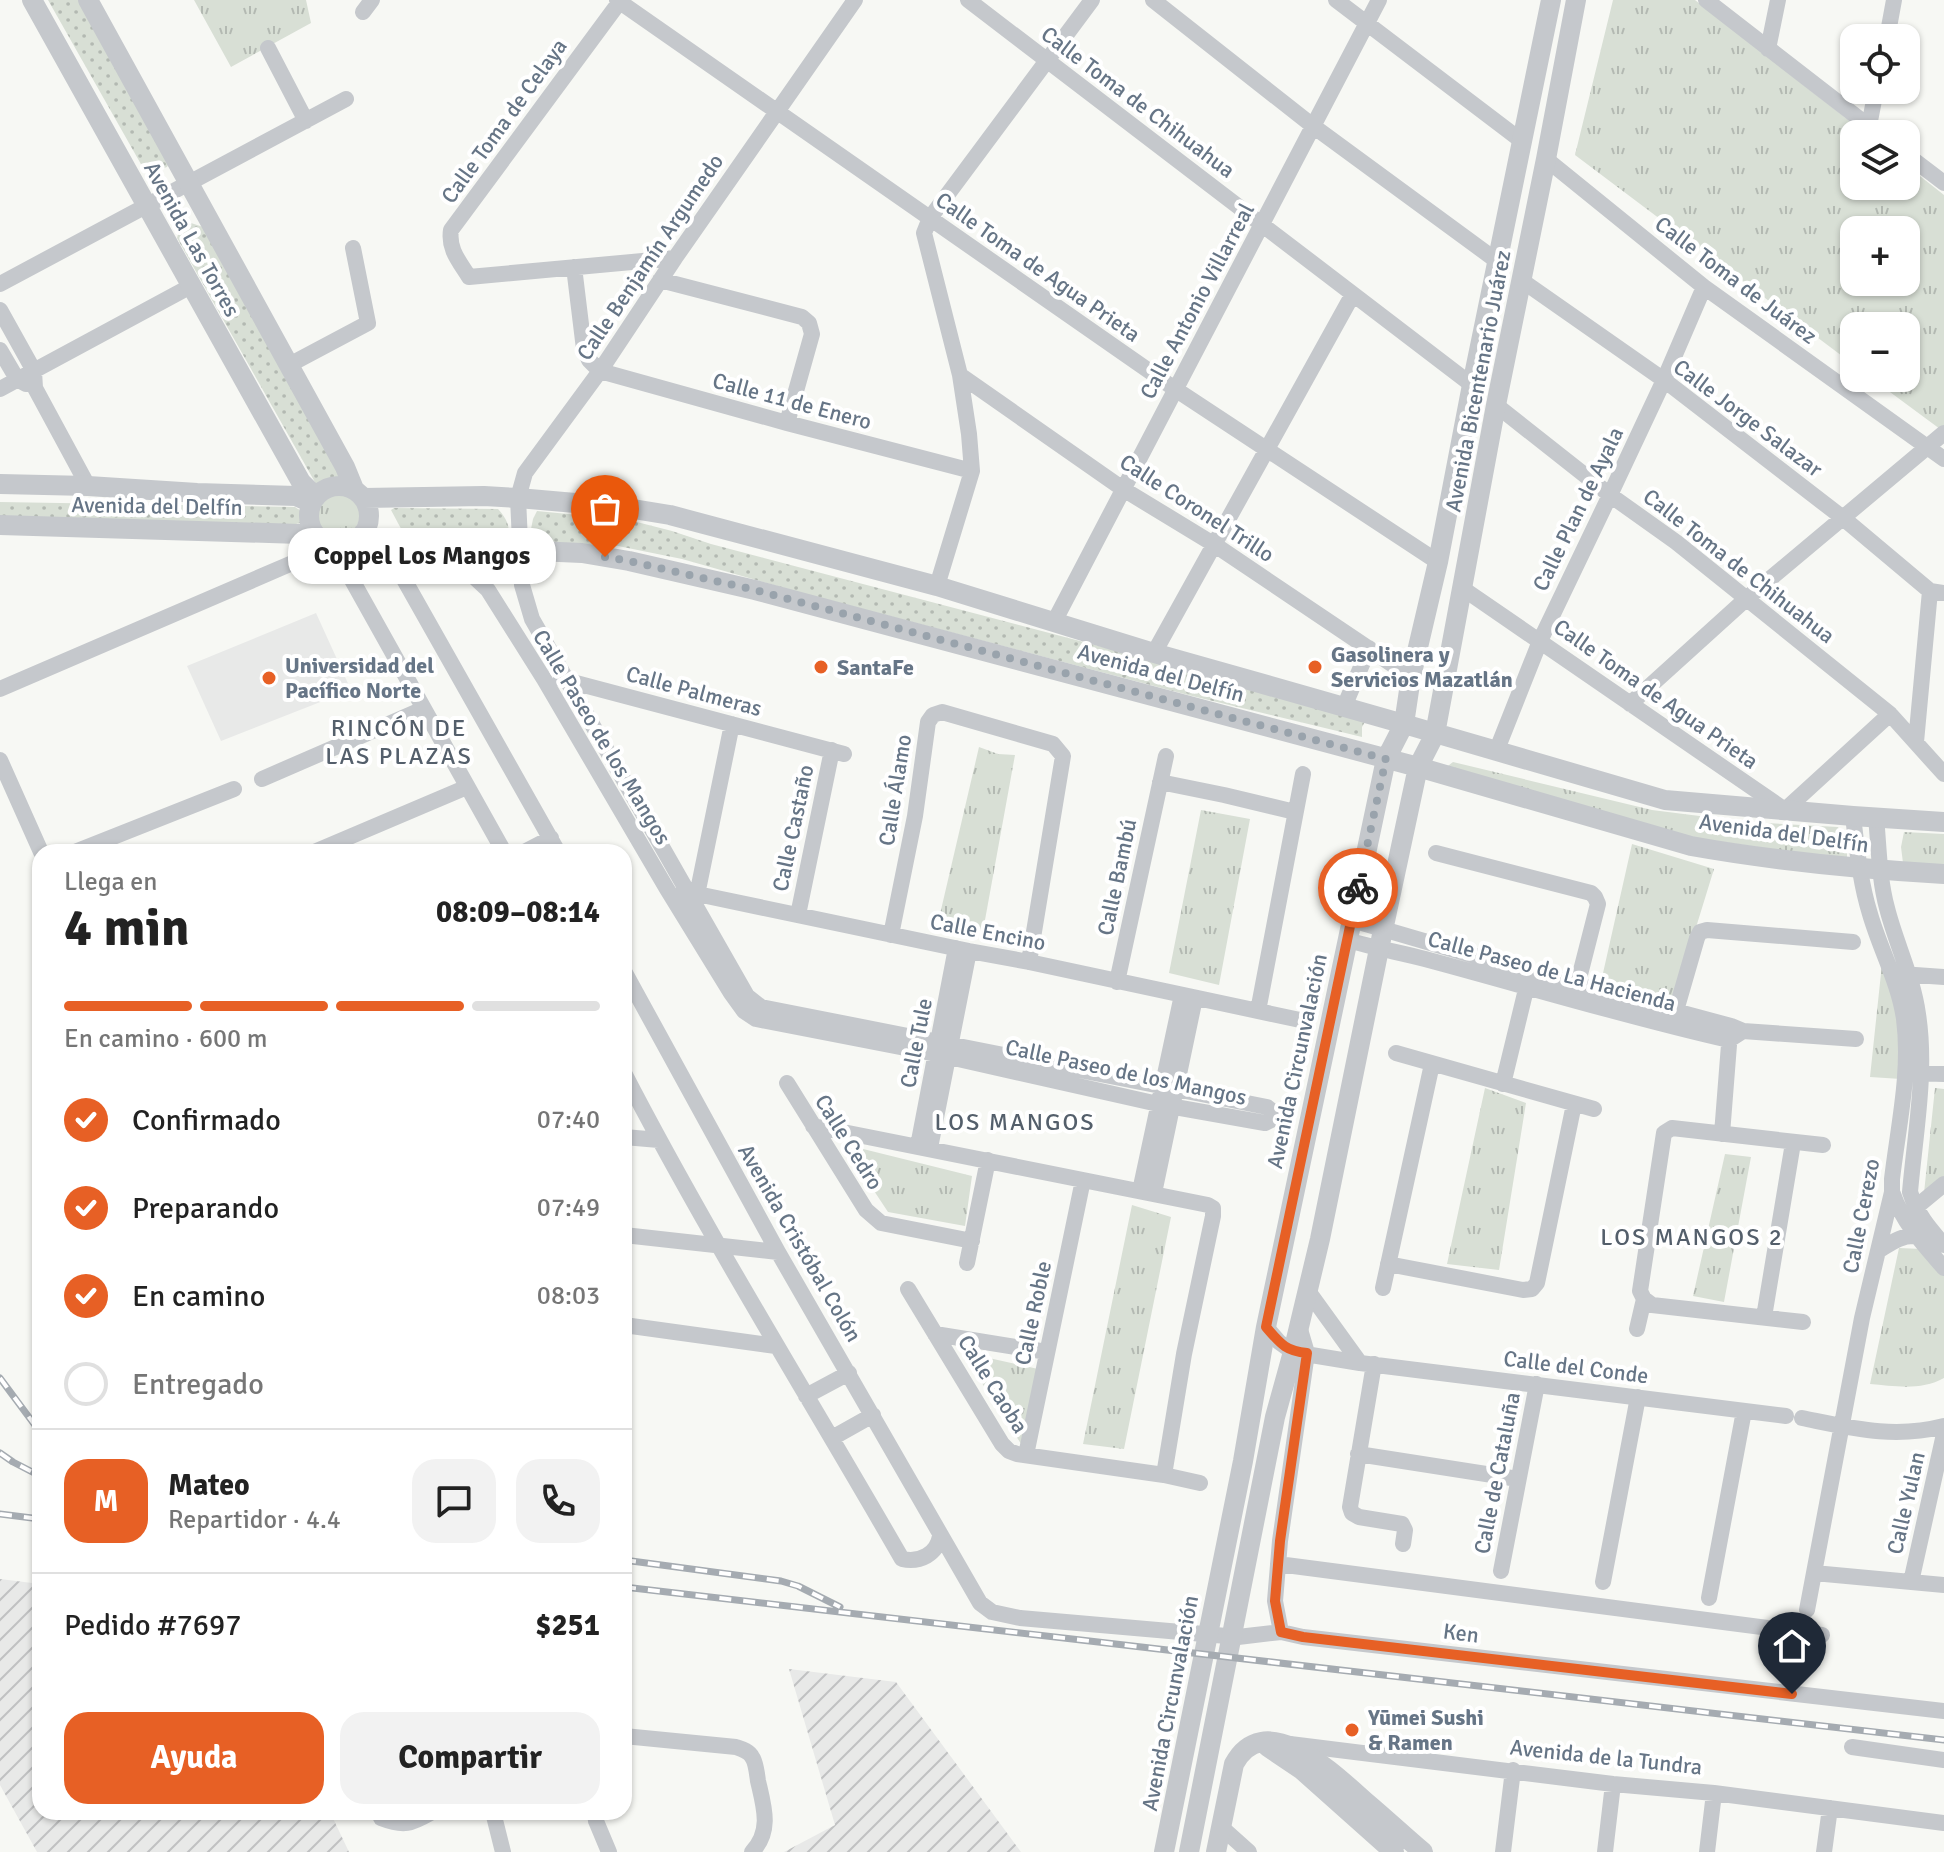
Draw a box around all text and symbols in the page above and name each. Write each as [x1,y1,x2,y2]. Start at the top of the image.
street label: Calle Toma de Chihuahua [1036,20,1240,184]
map controls [1840,24,1920,392]
button: locate [1840,24,1920,104]
street label: Calle Toma de Celaya [435,33,573,209]
button: layers [1840,120,1920,200]
street label: Calle Benjamín Argumedo [571,149,729,365]
street label: Avenida Las Torres [138,157,246,321]
street label: Calle Toma de Agua Prieta [931,186,1145,348]
street label: Calle Antonio Villarreal [1134,198,1260,404]
street label: Calle Toma de Juárez [1650,210,1822,350]
button: + [1840,216,1920,296]
street label: Avenida Bicentenario Juárez [1439,248,1517,514]
button: − [1840,312,1920,392]
street label: Calle Jorge Salazar [1668,353,1828,483]
street label: Calle 11 de Enero [710,367,874,435]
street label: Calle Plan de Ayala [1527,423,1629,595]
street label: Calle Coronel Trillo [1115,448,1279,568]
pin [571,475,639,557]
street label: Calle Toma de Chihuahua [1638,483,1840,649]
icon: bag [583,487,627,531]
street label: Avenida del Delfín [71,491,243,521]
callout: Coppel Los Mangos [289,529,557,585]
text: Coppel Los Mangos [314,540,530,572]
street label: Calle Toma de Agua Prieta [1549,613,1763,775]
street label: Calle Paseo de los Mangos [527,625,677,849]
street label: Avenida del Delfín [1075,638,1247,708]
place label: Gasolinera y Servicios Mazatlán [1331,641,1513,693]
place label: Universidad del Pacífico Norte [285,652,434,704]
place label: SantaFe [837,654,914,681]
marker: SantaFe [812,658,830,676]
marker: Gasolinera y Servicios Mazatlán [1306,658,1324,676]
street label: Calle Palmeras [623,660,765,722]
marker: Universidad del Pacífico Norte [260,669,278,687]
district label: RINCÓN DE LAS PLAZAS [325,713,473,771]
street label: Calle Álamo [873,732,917,848]
street label: Calle Castaño [766,762,820,894]
street label: Avenida del Delfín [1697,808,1871,858]
street label: Calle Bambú [1092,816,1142,938]
courier [1318,848,1398,928]
text: Llega en [64,866,158,898]
icon: bike [1336,866,1380,910]
text: 08:09–08:14 [436,894,600,931]
text: 4 min [64,896,190,960]
street label: Calle Encino [928,908,1048,956]
street label: Calle Paseo de La Hacienda [1425,925,1679,1017]
street label: Avenida Circunvalación [1261,951,1333,1171]
street label: Calle Tule [894,996,938,1090]
text: En camino · 600 m [64,1023,267,1055]
street label: Calle Paseo de los Mangos [1003,1033,1249,1111]
street label: Calle Cedro [809,1089,889,1195]
icon: check [64,1098,108,1142]
text: Confirmado [132,1102,281,1139]
text: 07:40 [537,1104,600,1136]
district label: LOS MANGOS [934,1107,1096,1137]
street label: Avenida Cristóbal Colón [732,1139,868,1347]
street label: Calle Cerezo [1837,1156,1885,1276]
icon: check [64,1186,108,1230]
text: Preparando [132,1190,279,1227]
text: 07:49 [537,1192,600,1224]
district label: LOS MANGOS 2 [1600,1222,1784,1252]
street label: Calle Roble [1009,1258,1057,1368]
icon: check [64,1274,108,1318]
text: En camino [132,1278,265,1315]
text: 08:03 [537,1280,600,1312]
street label: Calle Caoba [952,1330,1034,1438]
street label: Calle del Conde [1502,1345,1650,1389]
text: Entregado [132,1366,264,1403]
street label: Calle de Cataluña [1468,1390,1526,1556]
street label: Calle Yulan [1881,1449,1931,1557]
button: chat [412,1459,496,1543]
button: phone [516,1459,600,1543]
text: Mateo [168,1467,250,1504]
text: M [93,1483,119,1520]
text: Repartidor · 4.4 [168,1504,341,1536]
street label: Avenida Circunvalación [1136,1593,1204,1813]
text: Pedido #7697 [64,1607,241,1644]
text: $251 [535,1607,600,1644]
pin [1758,1612,1826,1694]
street label: Ken [1442,1617,1480,1649]
icon: home [1770,1624,1814,1668]
place label: Yūmei Sushi & Ramen [1367,1704,1484,1756]
button: Ayuda [64,1712,324,1804]
button: Compartir [340,1712,600,1804]
marker: Yūmei Sushi & Ramen [1343,1721,1361,1739]
street label: Avenida de la Tundra [1509,1733,1703,1781]

